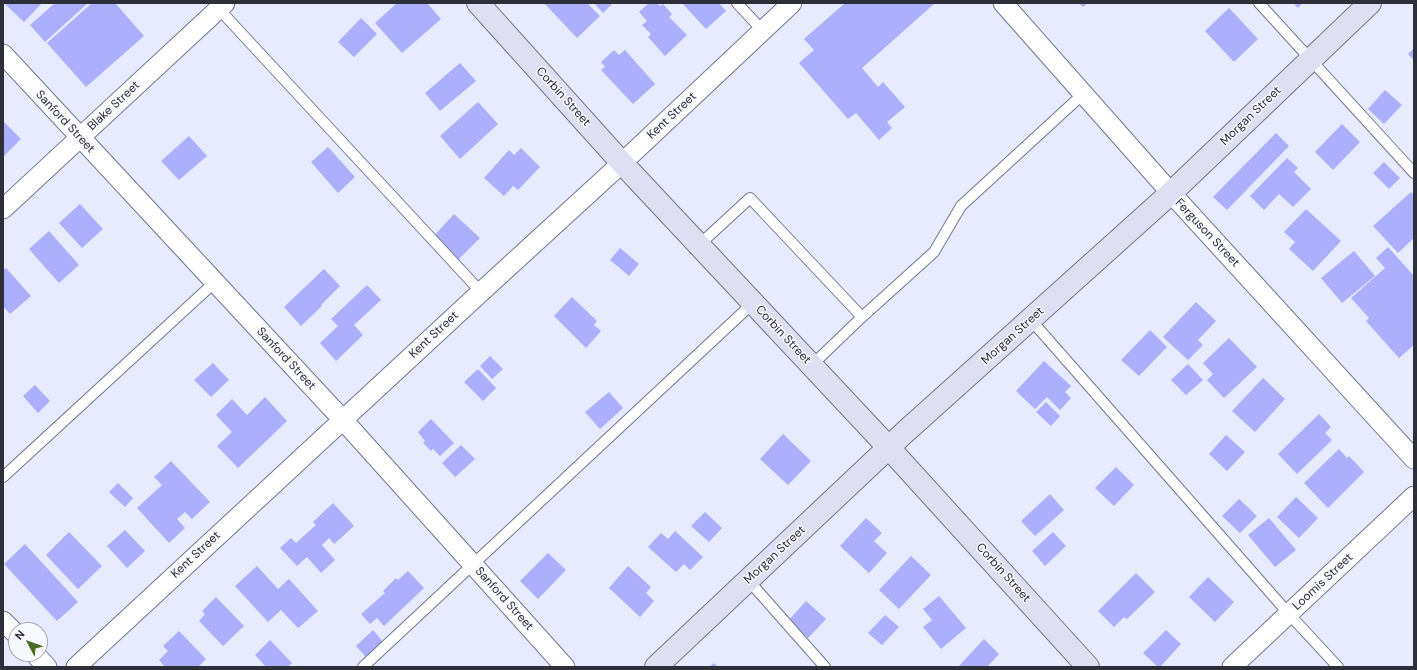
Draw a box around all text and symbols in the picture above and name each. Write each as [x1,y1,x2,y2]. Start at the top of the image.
street label: Corbin Street [533,64,593,130]
street label: Blake Street [85,78,143,134]
street label: Morgan Street [1218,83,1284,149]
street label: Sanford Street [32,88,98,156]
street label: Kent Street [644,90,700,142]
street label: Ferguson Street [1172,196,1242,270]
street label: Corbin Street [752,303,814,367]
street label: Morgan Street [979,304,1047,368]
street label: Kent Street [406,309,462,361]
street label: Sanford Street [253,325,319,393]
street label: Morgan Street [741,523,809,587]
street label: Kent Street [168,529,224,581]
street label: Corbin Street [973,540,1033,606]
street label: Loomis Street [1290,550,1356,614]
street label: Sanford Street [472,564,536,634]
north arrow [8,622,48,662]
text: N [12,627,28,642]

